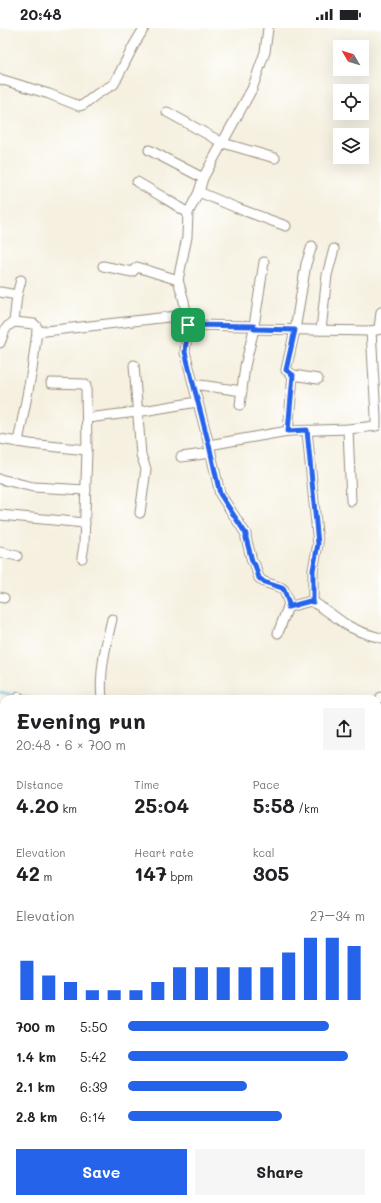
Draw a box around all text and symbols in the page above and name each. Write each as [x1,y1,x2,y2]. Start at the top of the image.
text: 20:48 [20,4,62,24]
north arrow [333,40,369,76]
map controls [333,40,369,164]
button: locate [333,84,369,120]
button: layers [333,128,369,164]
pin [171,308,205,342]
icon: arrive [177,314,199,336]
text: Evening run [16,706,146,735]
button: share [323,708,365,750]
text: 20:48 · 6 × 700 m [16,736,126,753]
text: Distance [16,777,63,792]
text: Time [134,777,159,792]
text: Pace [253,777,280,792]
text: 4.20 [16,792,59,818]
text: 25:04 [134,792,189,818]
text: 5:58 [253,792,295,818]
text: km [59,801,77,816]
text: /km [295,801,319,816]
text: Elevation [16,845,65,860]
text: Heart rate [134,845,194,860]
text: kcal [253,845,275,860]
text: 42 [16,860,40,886]
text: 147 [134,860,167,886]
text: 305 [253,860,289,886]
text: m [40,869,52,884]
text: bpm [167,869,193,884]
text: Elevation [16,907,74,924]
text: 27–34 m [310,907,365,924]
text: 700 m [16,1018,55,1035]
text: 5:50 [80,1018,107,1035]
text: 1.4 km [16,1048,56,1065]
text: 5:42 [80,1048,106,1065]
text: 2.1 km [16,1078,55,1095]
text: 6:39 [80,1078,107,1095]
text: 2.8 km [16,1108,57,1125]
text: 6:14 [80,1108,105,1125]
button: Save [16,1149,187,1195]
button: Share [195,1149,365,1195]

